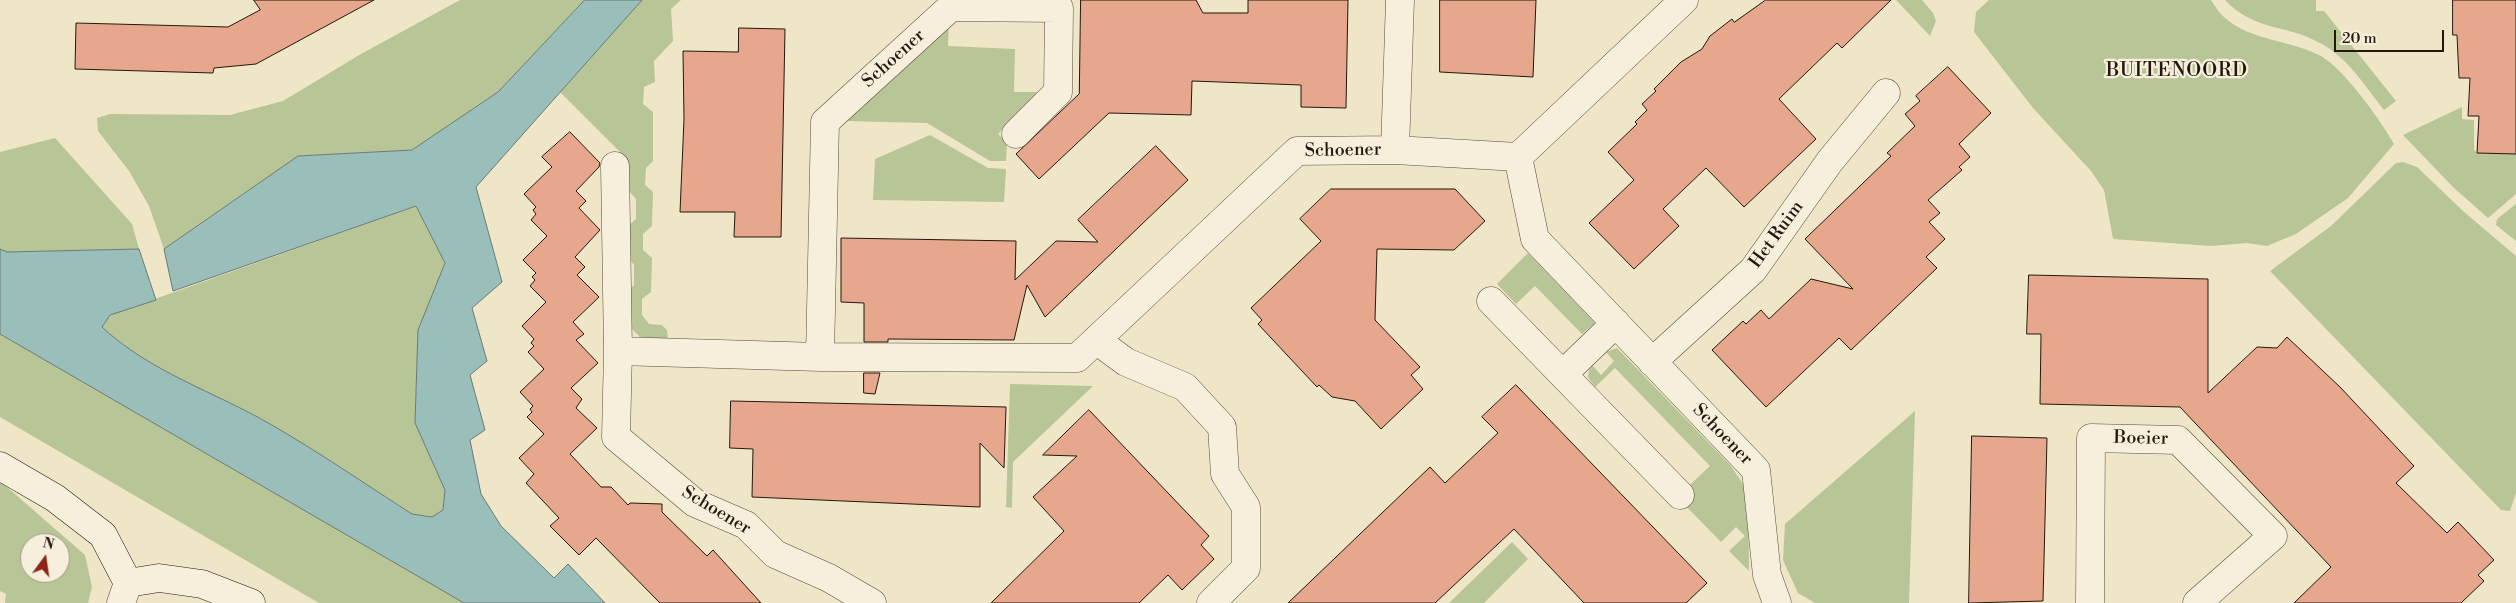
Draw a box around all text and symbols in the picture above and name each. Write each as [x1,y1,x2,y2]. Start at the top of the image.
scale bar [2336,20,2446,52]
street label: Schoener [858,25,930,93]
text: 20 m [2342,29,2377,48]
district label: BUITENOORD [2105,60,2249,82]
street label: Schoener [1304,140,1382,162]
street label: Het Ruim [1745,197,1809,273]
street label: Schoener [1688,400,1756,470]
street label: Boeier [2113,428,2169,450]
street label: Schoener [678,482,754,540]
north arrow [20,533,70,583]
text: N [41,534,56,554]

